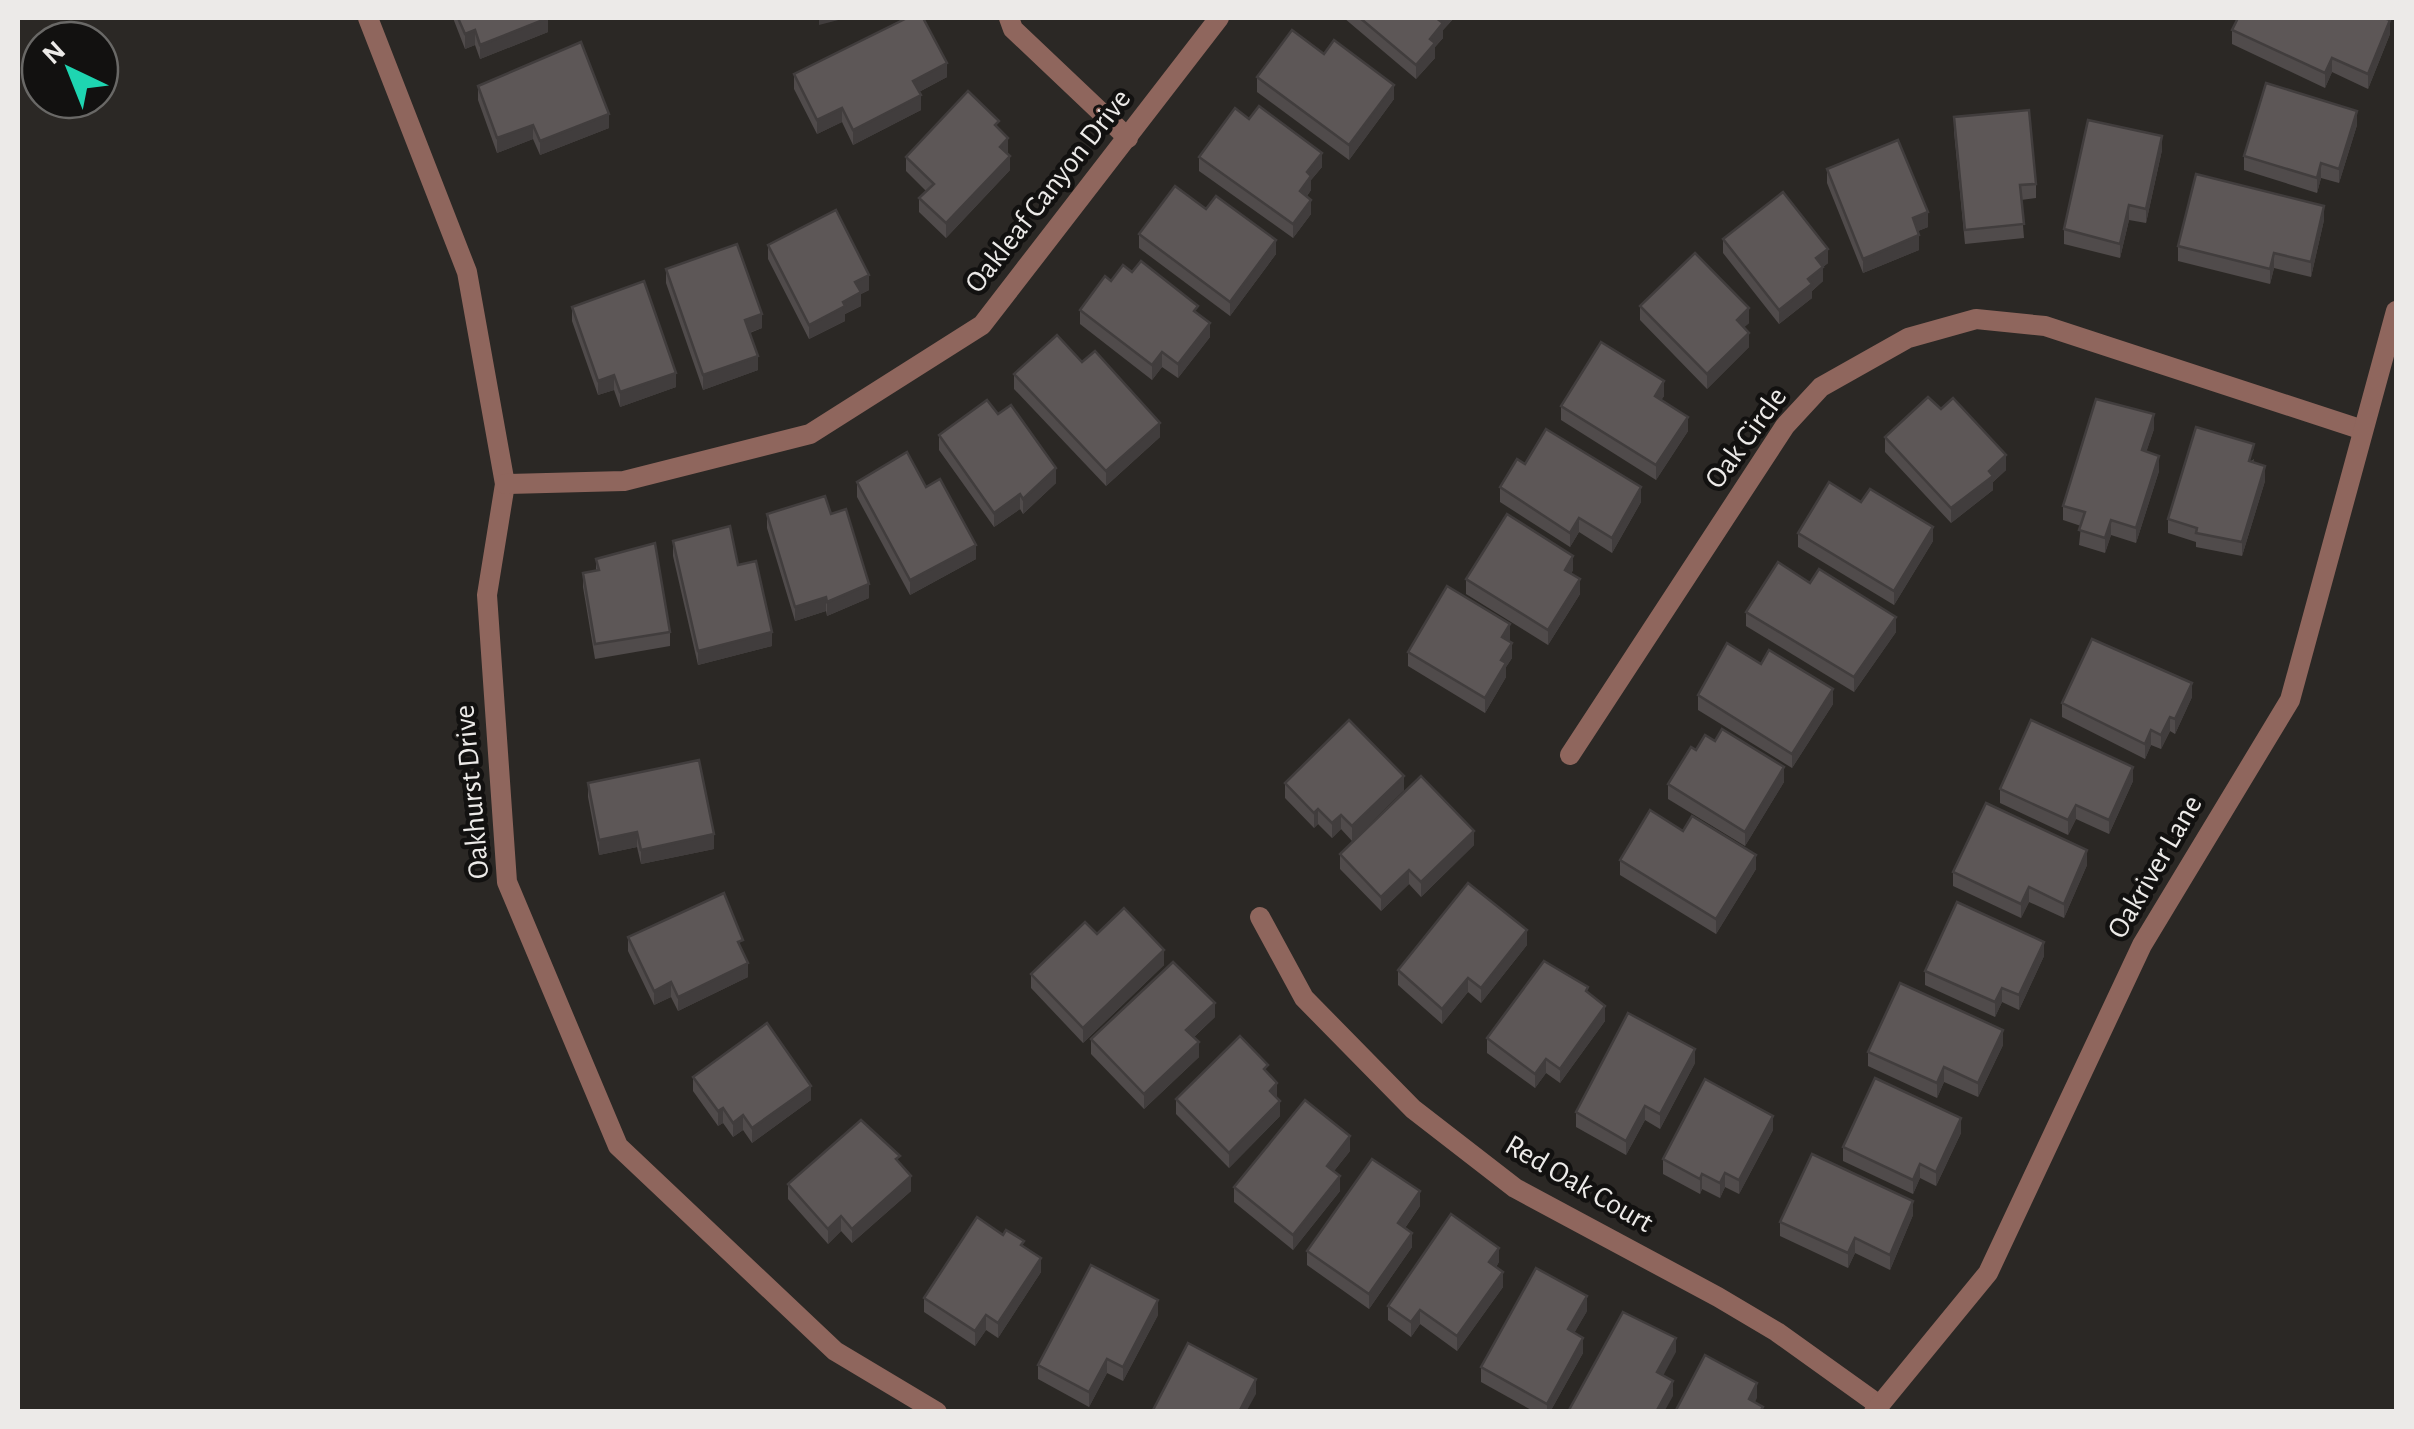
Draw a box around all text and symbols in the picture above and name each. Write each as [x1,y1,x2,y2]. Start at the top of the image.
north arrow [20,20,120,120]
text: N [38,36,71,70]
street label: Oakleaf Canyon Drive [959,84,1137,298]
street label: Oak Circle [1700,382,1792,494]
street label: Oakhurst Drive [449,704,495,880]
street label: Oakriver Lane [2102,790,2208,944]
street label: Red Oak Court [1500,1130,1659,1239]

